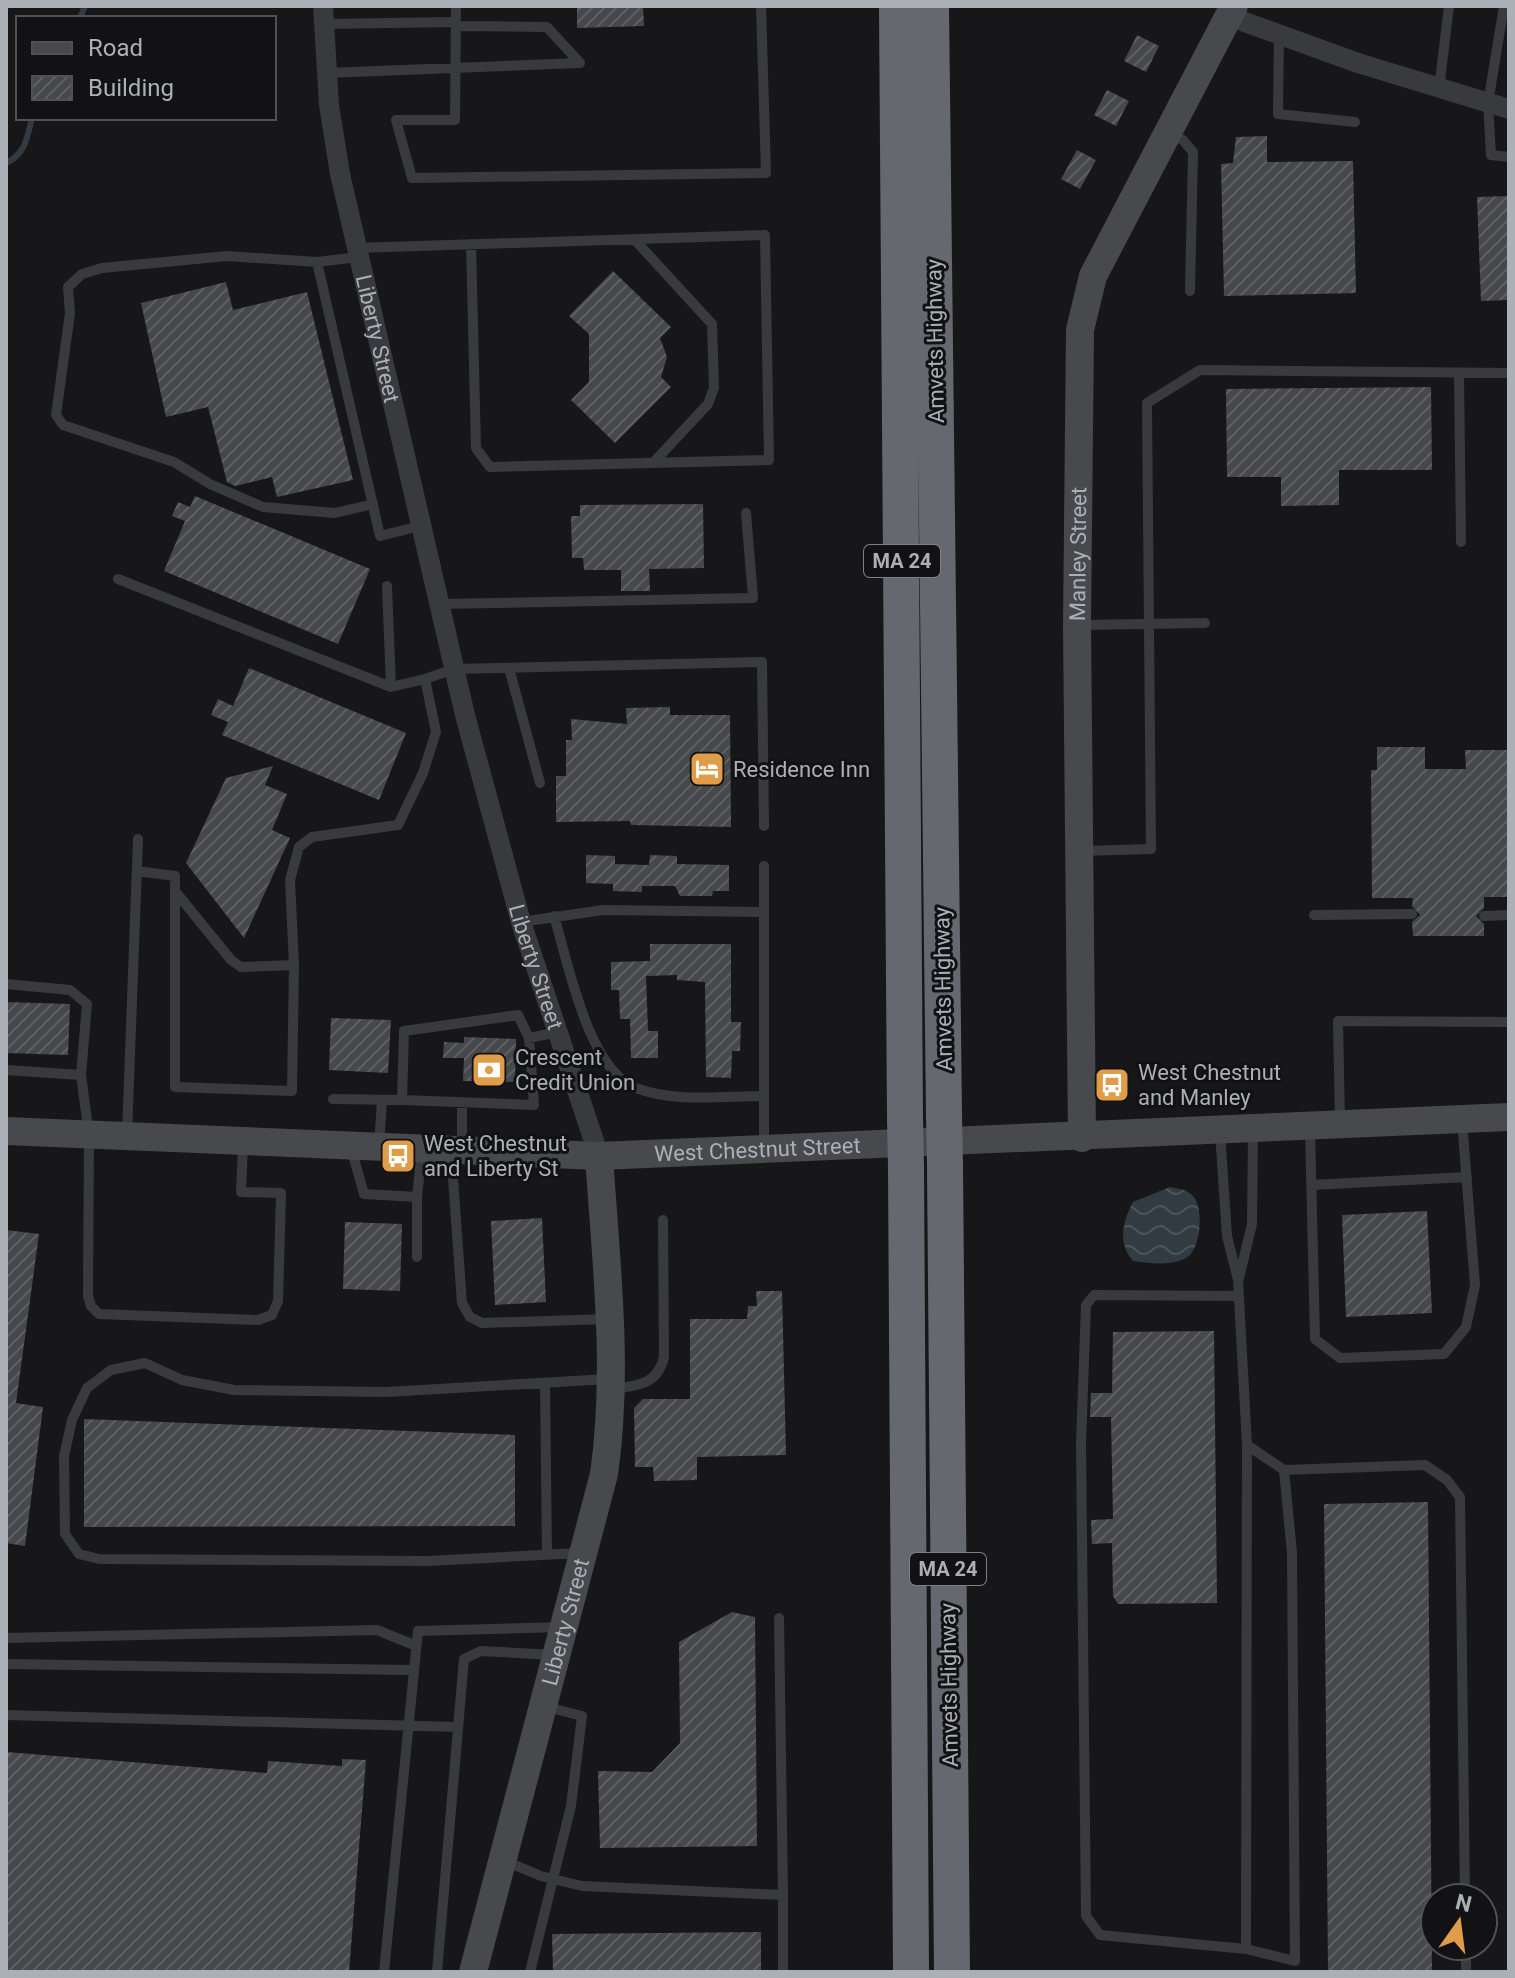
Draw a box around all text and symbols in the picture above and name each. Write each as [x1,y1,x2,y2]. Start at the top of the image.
legend [16,16,276,120]
text: Road [88,34,143,62]
text: Building [88,74,174,102]
street label: Amvets Highway [921,258,949,423]
street label: Liberty Street [351,272,405,405]
street label: Manley Street [1065,487,1091,621]
road number: MA 24 [864,545,940,577]
hotel icon: Residence Inn [688,750,726,788]
place label: Residence Inn [733,757,870,782]
street label: Liberty Street [504,901,568,1033]
street label: Amvets Highway [929,906,957,1071]
place label: Crescent Credit Union [515,1045,635,1095]
bank icon: Crescent Credit Union [470,1051,508,1089]
place label: West Chestnut and Manley [1138,1060,1281,1110]
bus stop icon: West Chestnut and Manley [1093,1066,1131,1104]
place label: West Chestnut and Liberty St [424,1131,567,1181]
street label: West Chestnut Street [654,1132,861,1166]
bus stop icon: West Chestnut and Liberty St [379,1137,417,1175]
road number: MA 24 [910,1553,986,1585]
street label: Liberty Street [536,1556,594,1688]
street label: Amvets Highway [935,1602,963,1767]
north arrow [1419,1882,1499,1962]
text: N [1453,1889,1474,1917]

